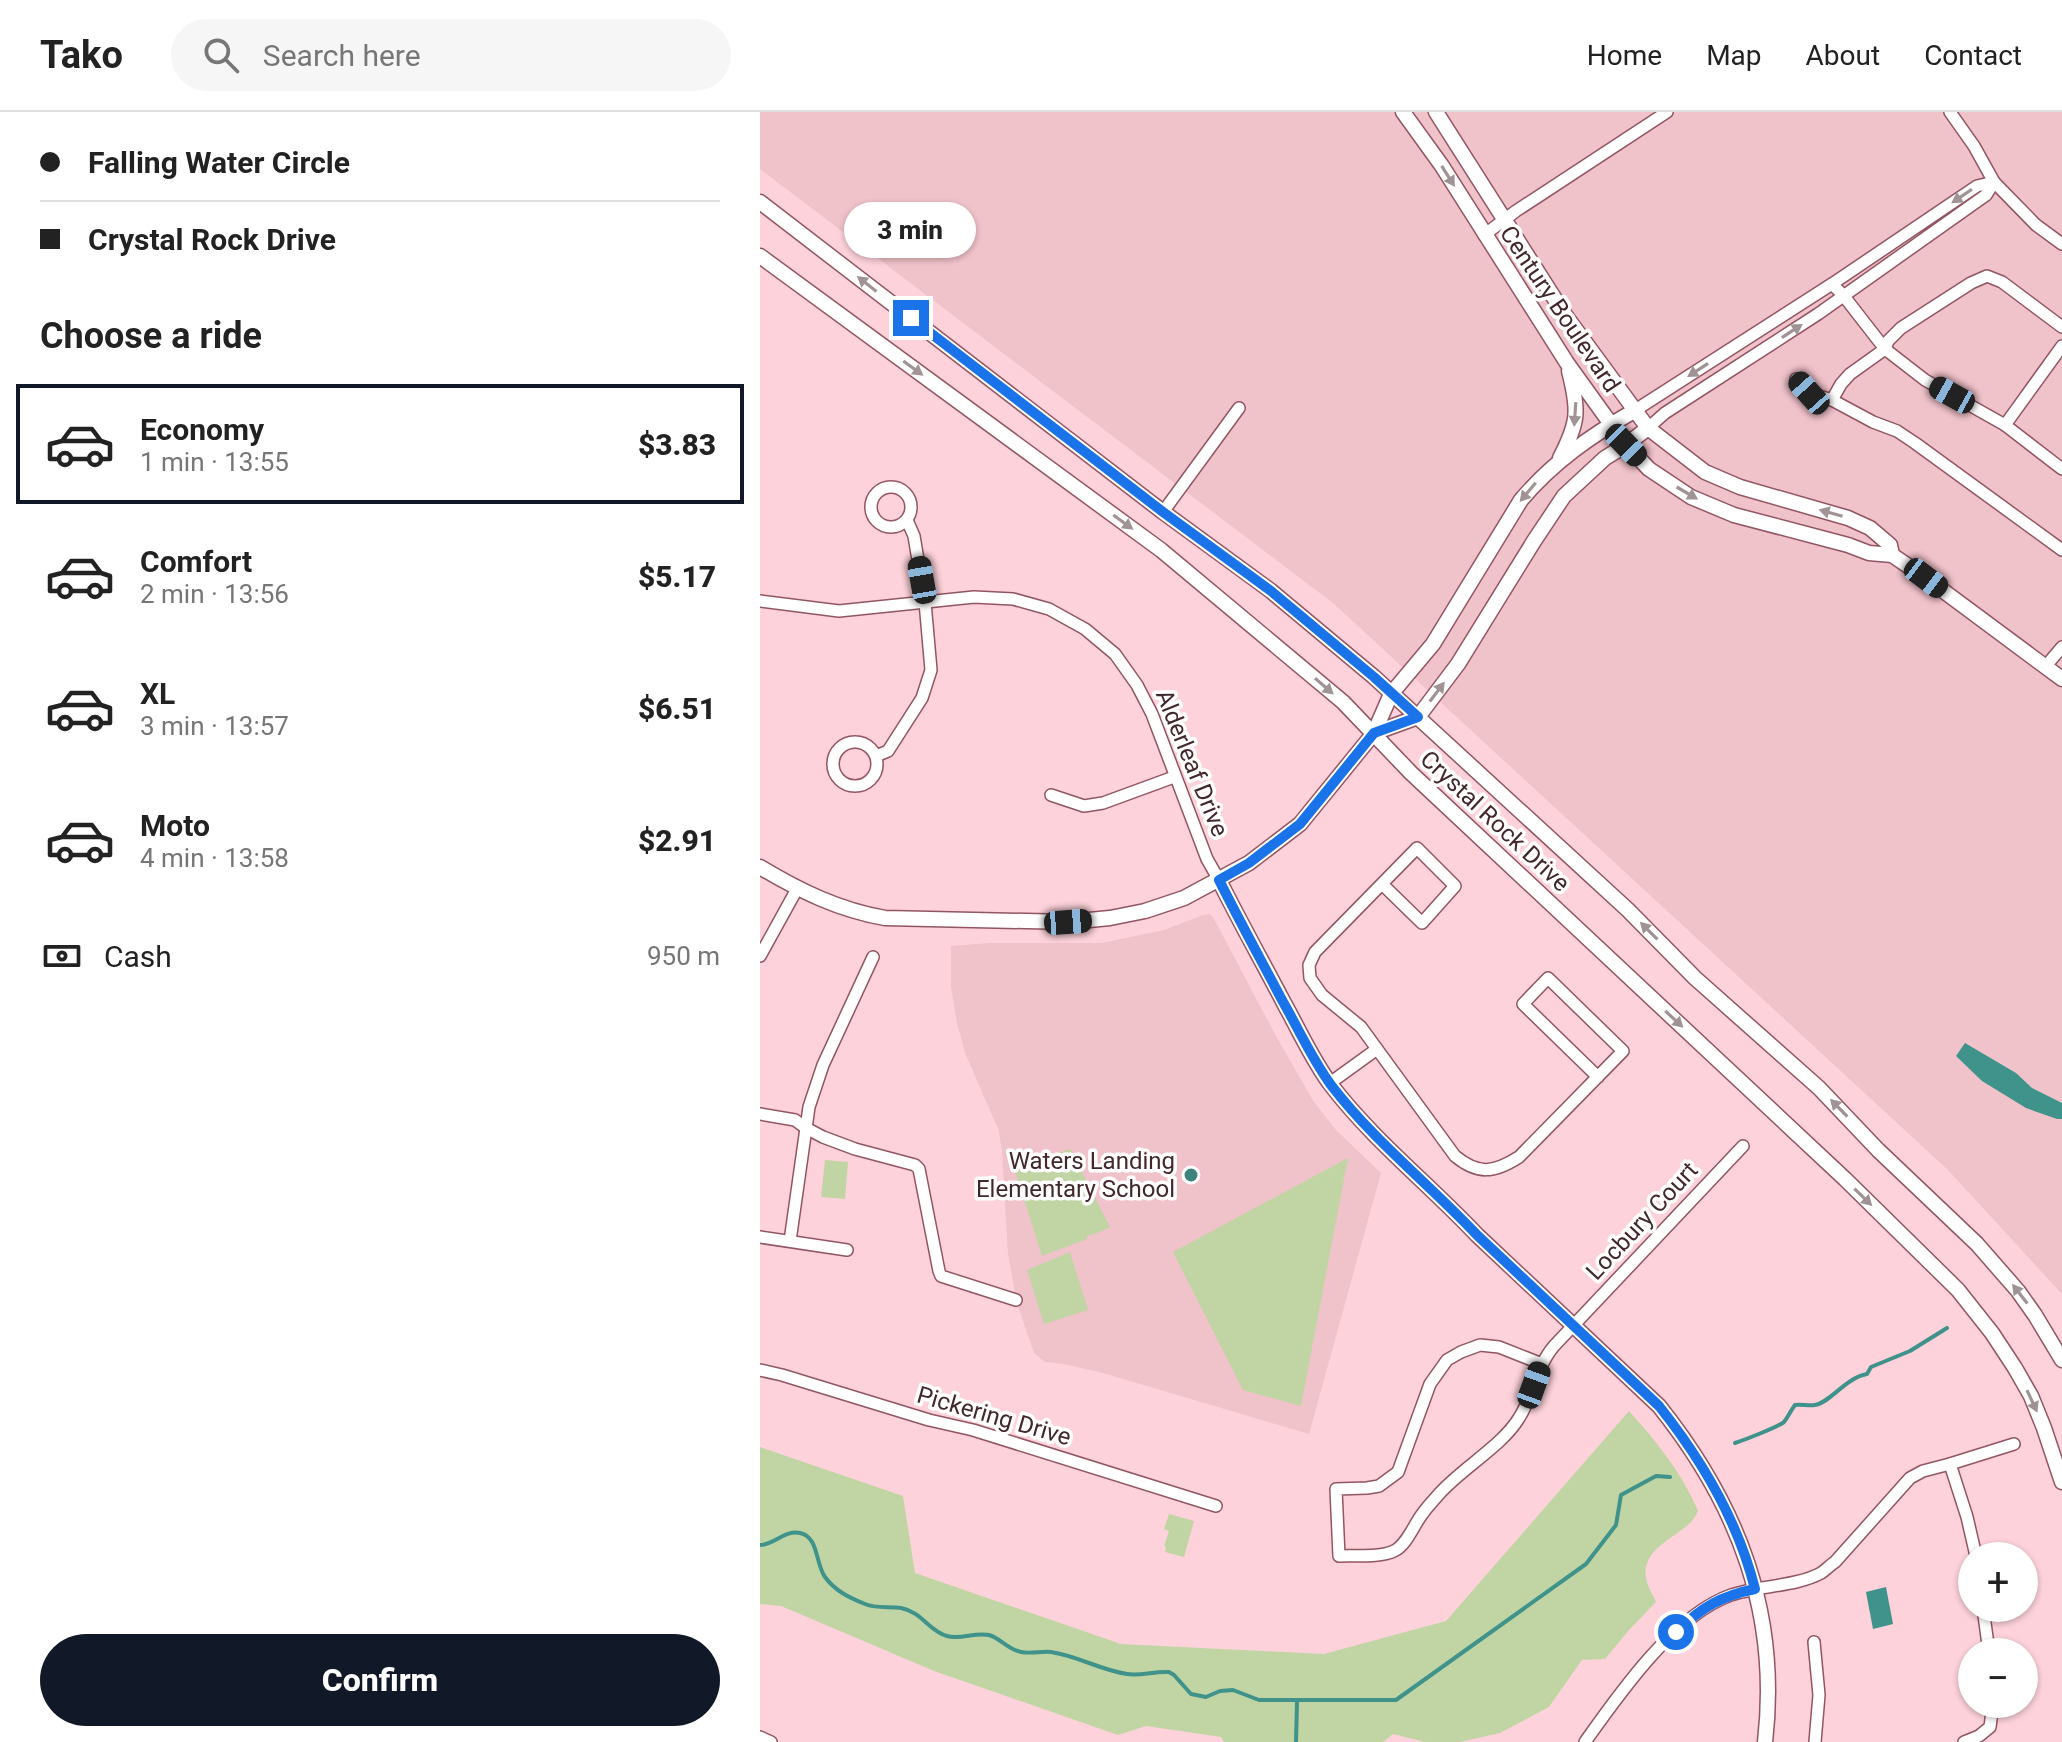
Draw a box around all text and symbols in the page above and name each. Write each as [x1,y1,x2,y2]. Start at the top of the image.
search box [171,19,731,91]
text: Tako [40,33,123,77]
icon: search [199,33,243,77]
text: Search here [263,38,421,73]
text: Home [1587,39,1662,72]
text: Map [1706,39,1762,72]
text: About [1806,39,1880,72]
text: Contact [1924,39,2022,72]
text: Falling Water Circle [88,145,350,180]
one-way arrow [1440,165,1454,187]
one-way arrow [1951,189,1973,203]
callout: 3 min [845,202,977,258]
text: 3 min [877,215,943,245]
street label: Century Boulevard [1494,221,1626,397]
text: Crystal Rock Drive [88,222,336,257]
one-way arrow [857,276,877,292]
route end [893,300,929,336]
text: Choose a ride [40,315,262,357]
one-way arrow [1781,323,1802,338]
one-way arrow [903,360,924,376]
one-way arrow [1687,362,1709,377]
car [1784,367,1834,419]
car [1925,373,1979,417]
one-way arrow [1568,402,1581,427]
icon: car [44,408,116,480]
text: Economy [140,412,264,447]
car [1601,419,1651,471]
text: $3.83 [638,427,716,462]
text: 1 min · 13:55 [140,447,289,477]
one-way arrow [1520,481,1537,501]
one-way arrow [1676,486,1698,500]
one-way arrow [1819,506,1843,519]
one-way arrow [1112,514,1134,530]
icon: car [44,540,116,612]
text: Comfort [140,544,252,579]
car [906,554,938,606]
car [1900,554,1952,602]
text: $5.17 [638,559,716,594]
text: 2 min · 13:56 [140,579,289,609]
icon: car [44,672,116,744]
text: XL [140,676,175,711]
one-way arrow [1315,677,1334,695]
one-way arrow [1429,682,1445,702]
street label: Alderleaf Drive [1150,686,1234,840]
text: $6.51 [638,691,716,726]
text: 3 min · 13:57 [140,711,289,741]
street label: Crystal Rock Drive [1415,745,1575,897]
icon: car [44,804,116,876]
text: Moto [140,808,210,843]
text: $2.91 [638,823,716,858]
text: 4 min · 13:58 [140,843,289,873]
car [1043,908,1093,936]
one-way arrow [1640,922,1658,941]
icon: cash [40,934,84,978]
text: Cash [104,939,172,974]
text: 950 m [647,941,720,971]
one-way arrow [1664,1009,1683,1027]
one-way arrow [1830,1099,1848,1118]
place label: Waters Landing Elementary School [976,1147,1175,1203]
street label: Locbury Court [1580,1156,1704,1286]
marker: Waters Landing Elementary School [1182,1166,1200,1184]
one-way arrow [1853,1187,1872,1205]
one-way arrow [2012,1284,2028,1304]
car [1515,1358,1553,1412]
street label: Pickering Drive [914,1381,1074,1451]
one-way arrow [2026,1389,2039,1413]
map controls [1958,1542,2038,1718]
button: + [1958,1542,2038,1622]
route start [1658,1614,1694,1650]
button: Confirm [40,1634,720,1726]
button: − [1958,1638,2038,1718]

